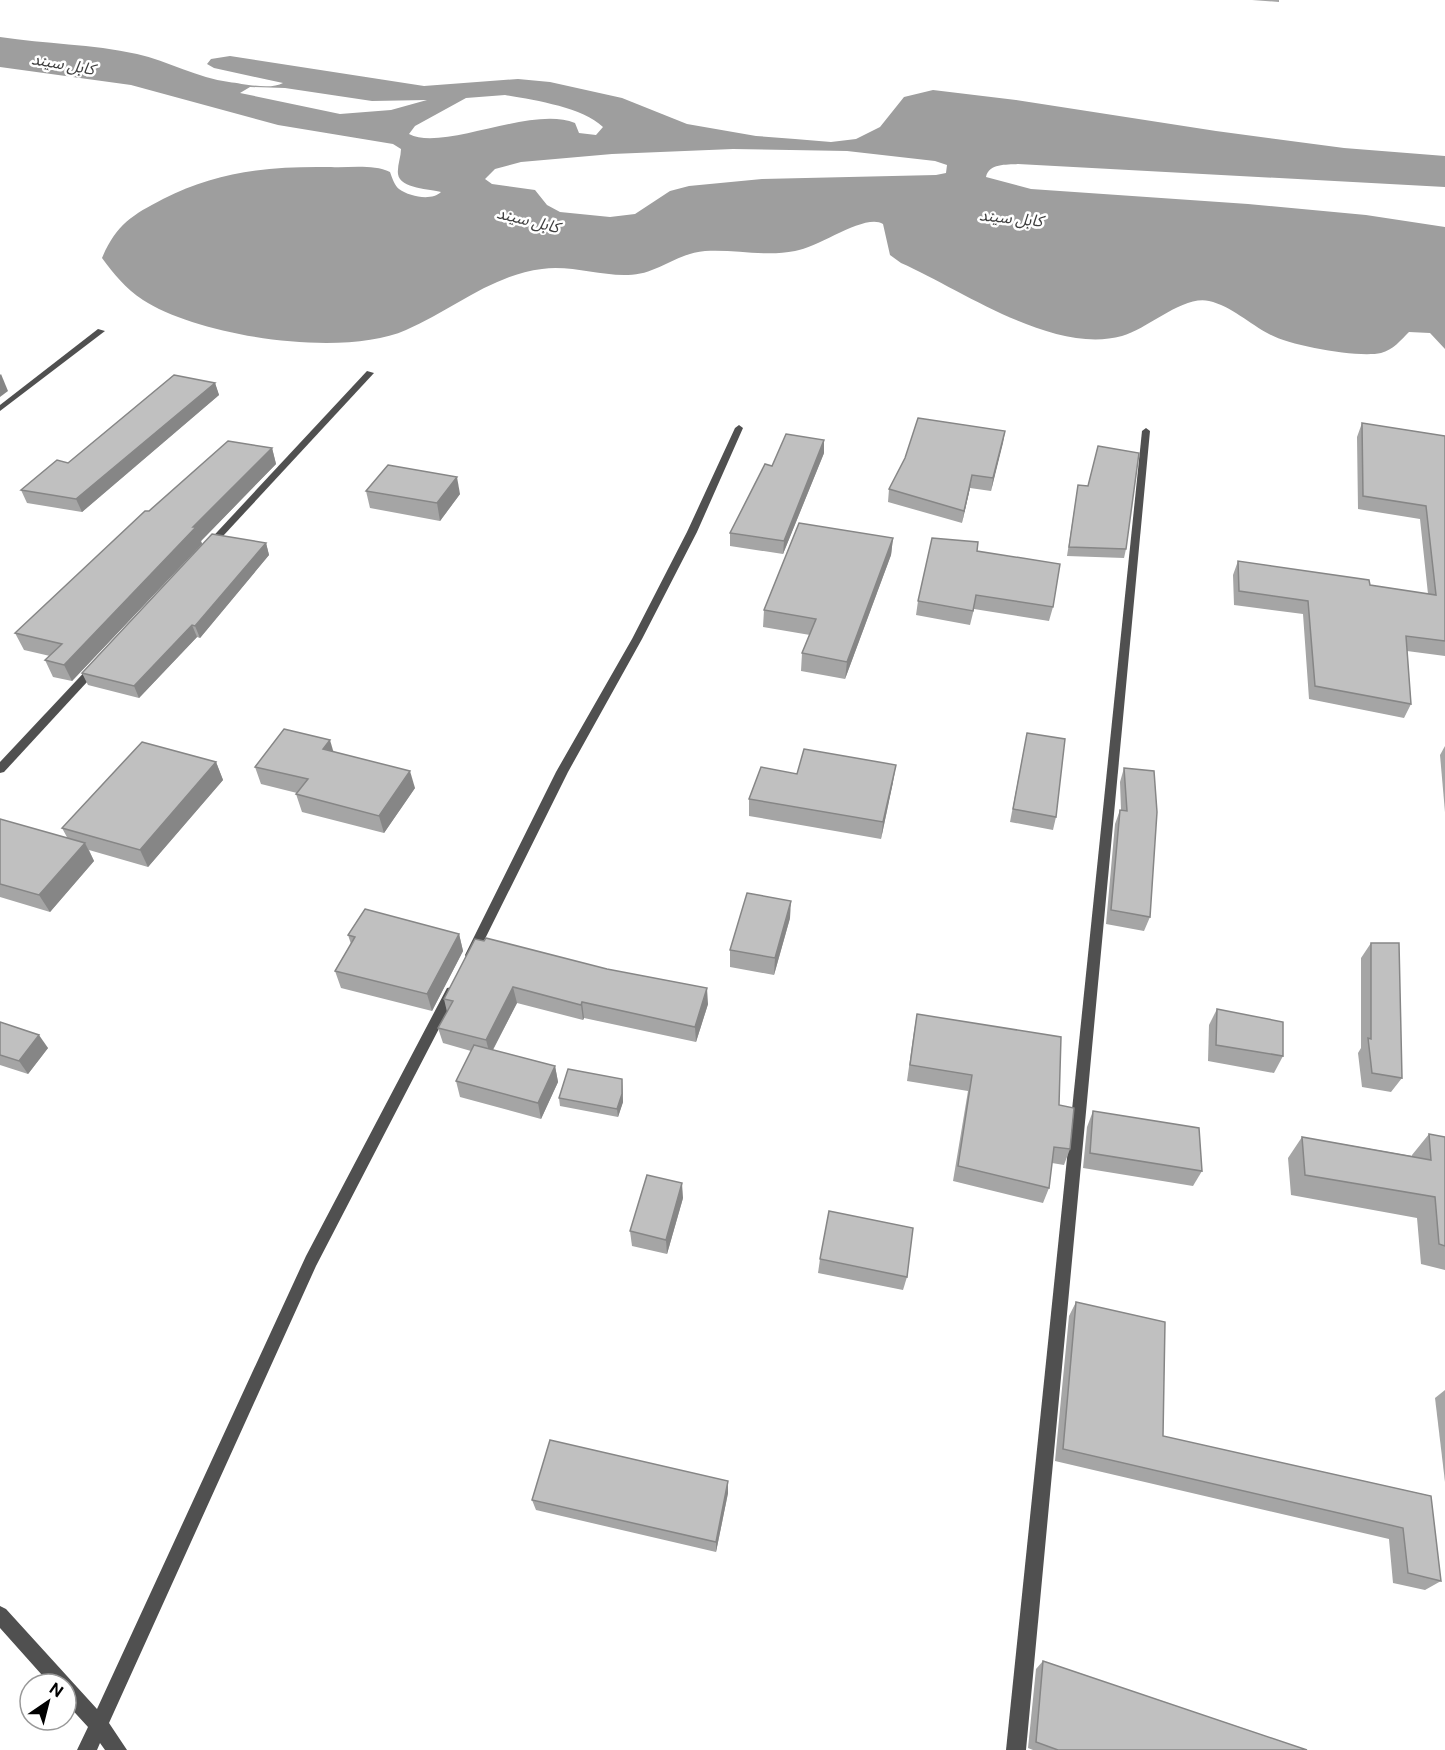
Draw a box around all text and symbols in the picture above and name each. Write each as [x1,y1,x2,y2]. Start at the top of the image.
water label: کابل سيند [30,49,99,80]
water label: کابل سيند [495,203,564,238]
water label: کابل سيند [978,205,1047,231]
north arrow [18,1672,78,1732]
text: N [46,1679,67,1701]

